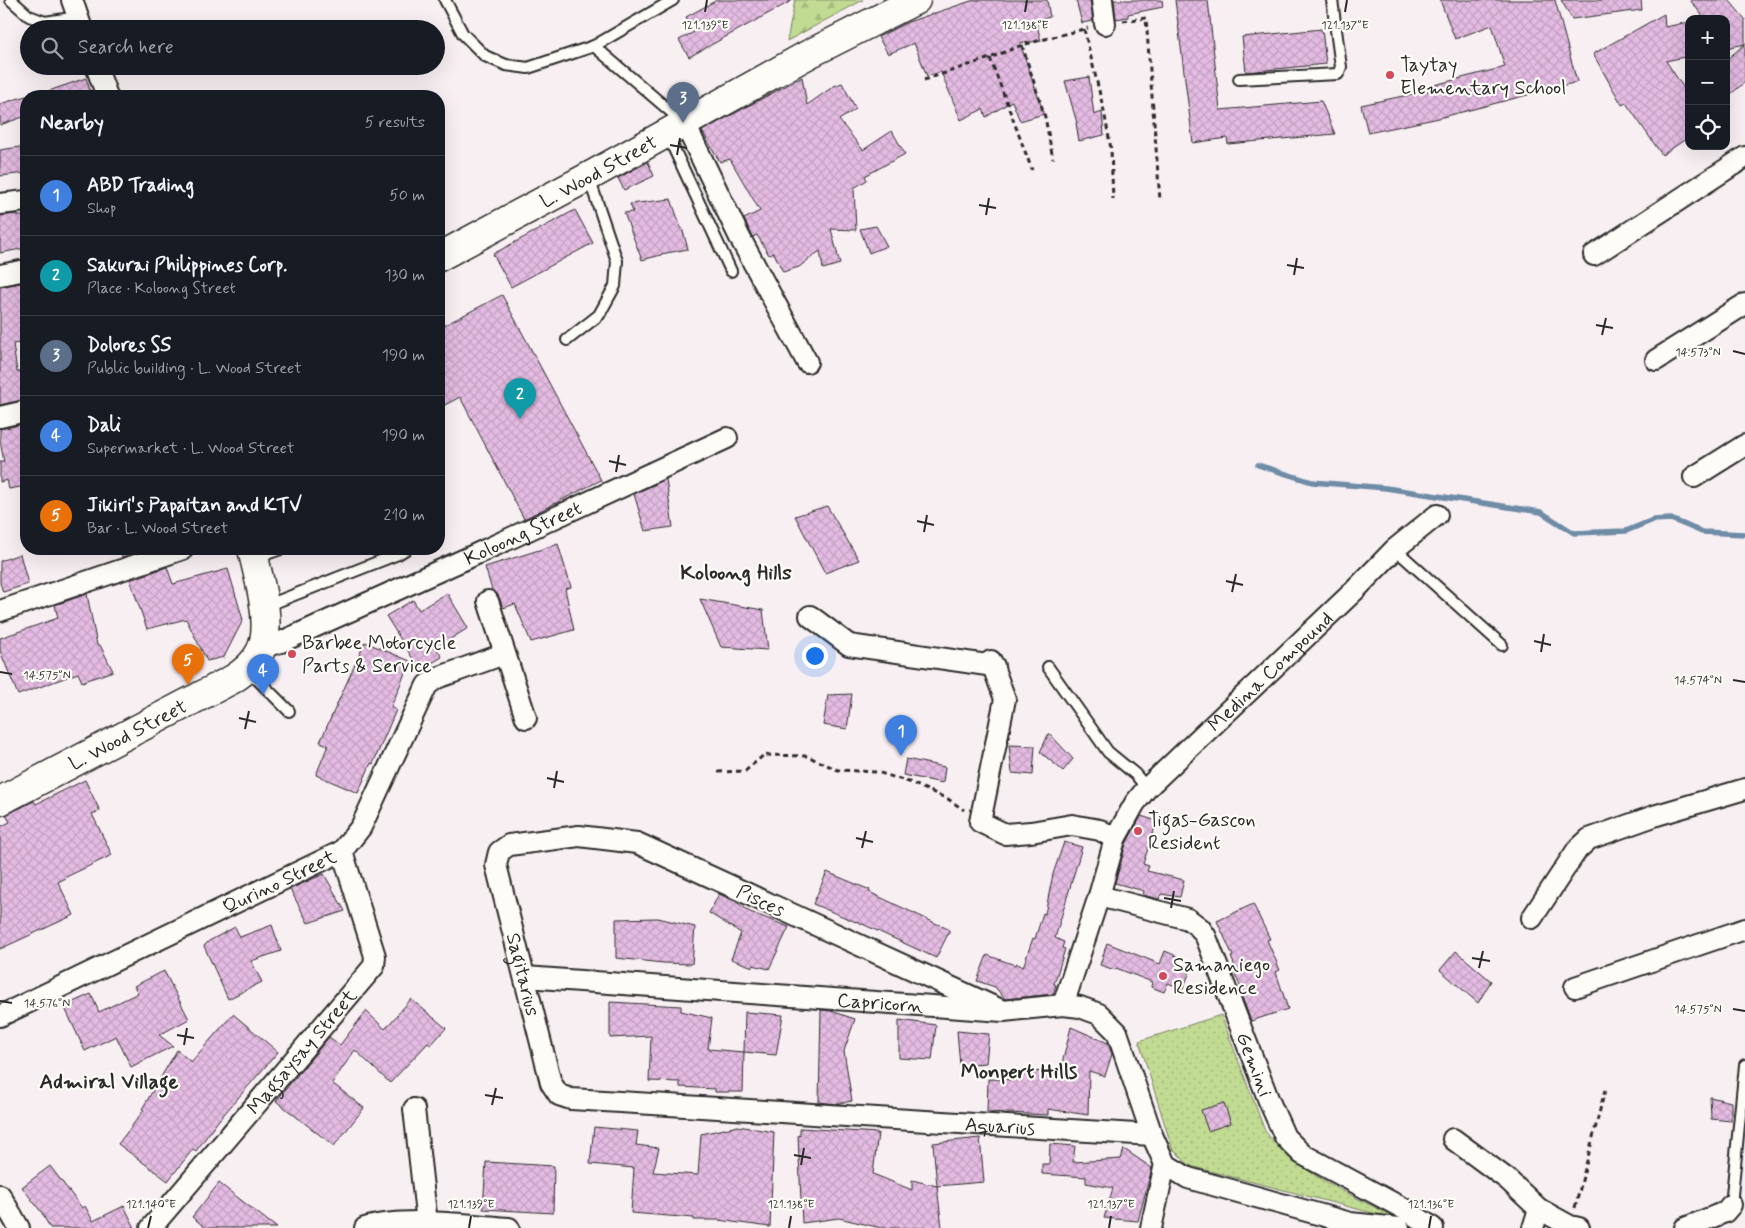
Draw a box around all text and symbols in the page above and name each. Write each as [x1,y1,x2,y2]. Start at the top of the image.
map controls [1685,15,1730,150]
button: + [1685,15,1730,60]
text: 121.139°E [681,18,729,34]
text: 121.138°E [1001,18,1049,34]
text: 121.137°E [1321,18,1369,34]
search box [20,20,445,75]
icon: search [38,34,66,62]
text: Search here [78,35,174,60]
place label: Taytay Elementary School [1400,52,1566,102]
button: − [1685,60,1730,105]
marker: Taytay Elementary School [1384,69,1396,81]
pin: 3 [667,82,699,123]
button: locate [1685,105,1730,150]
text: Nearby [40,109,104,137]
text: 5 results [365,112,425,133]
street label: L. Wood Street [536,129,662,215]
text: ABD Trading [87,173,194,198]
text: 1 [52,185,60,206]
text: 50 m [389,185,425,206]
text: Shop [87,198,116,219]
text: Sakurai Philippines Corp. [87,253,287,278]
text: 2 [52,265,60,286]
text: 130 m [384,265,425,286]
text: Place · Koloong Street [87,278,236,299]
text: Dolores SS [87,333,171,358]
text: 3 [52,345,60,366]
text: 190 m [382,345,425,366]
text: 14.573°N [1675,345,1721,361]
text: Public building · L. Wood Street [87,358,302,379]
pin: 2 [504,378,536,419]
text: Dali [87,413,121,438]
text: 4 [51,425,61,446]
text: 190 m [382,425,425,446]
text: Supermarket · L. Wood Street [87,438,295,459]
text: Jikiri's Papaitan and KTV [87,493,302,518]
street label: Koloong Street [460,495,586,573]
text: 5 [51,505,61,526]
text: 210 m [384,505,425,526]
text: Bar · L. Wood Street [87,518,228,539]
district label: Koloong Hills [680,559,792,587]
street label: Medina Compound [1202,606,1340,739]
place label: Barbee Motorcycle Parts & Service [302,630,456,680]
your location [802,643,828,669]
pin: 5 [172,644,204,685]
marker: Barbee Motorcycle Parts & Service [286,648,298,660]
pin: 4 [247,654,279,695]
text: 14.575°N [23,668,71,684]
text: 14.574°N [1674,673,1722,689]
street label: L. Wood Street [64,693,192,778]
pin: 1 [885,715,917,756]
place label: Tigas-Gascon Resident [1148,807,1255,857]
marker: Tigas-Gascon Resident [1132,825,1144,837]
street label: Qurino Street [219,844,341,922]
street label: Pisces [732,878,789,924]
street label: Sagitarius [499,930,546,1019]
place label: Samaniego Residence [1173,952,1270,1002]
marker: Samaniego Residence [1157,970,1169,982]
street label: Magsaysay Street [241,983,364,1121]
street label: Capricorn [836,987,924,1020]
text: 14.576°N [24,996,70,1012]
text: 14.575°N [1674,1002,1722,1018]
street label: Gemini [1229,1029,1278,1101]
district label: Monpert Hills [961,1058,1078,1086]
district label: Admiral Village [40,1068,179,1098]
street label: Aquarius [964,1111,1036,1143]
text: 121.140°E [126,1197,176,1213]
text: 121.139°E [447,1197,495,1213]
text: 121.138°E [767,1197,815,1213]
text: 121.137°E [1087,1197,1135,1213]
text: 121.136°E [1408,1197,1454,1213]

